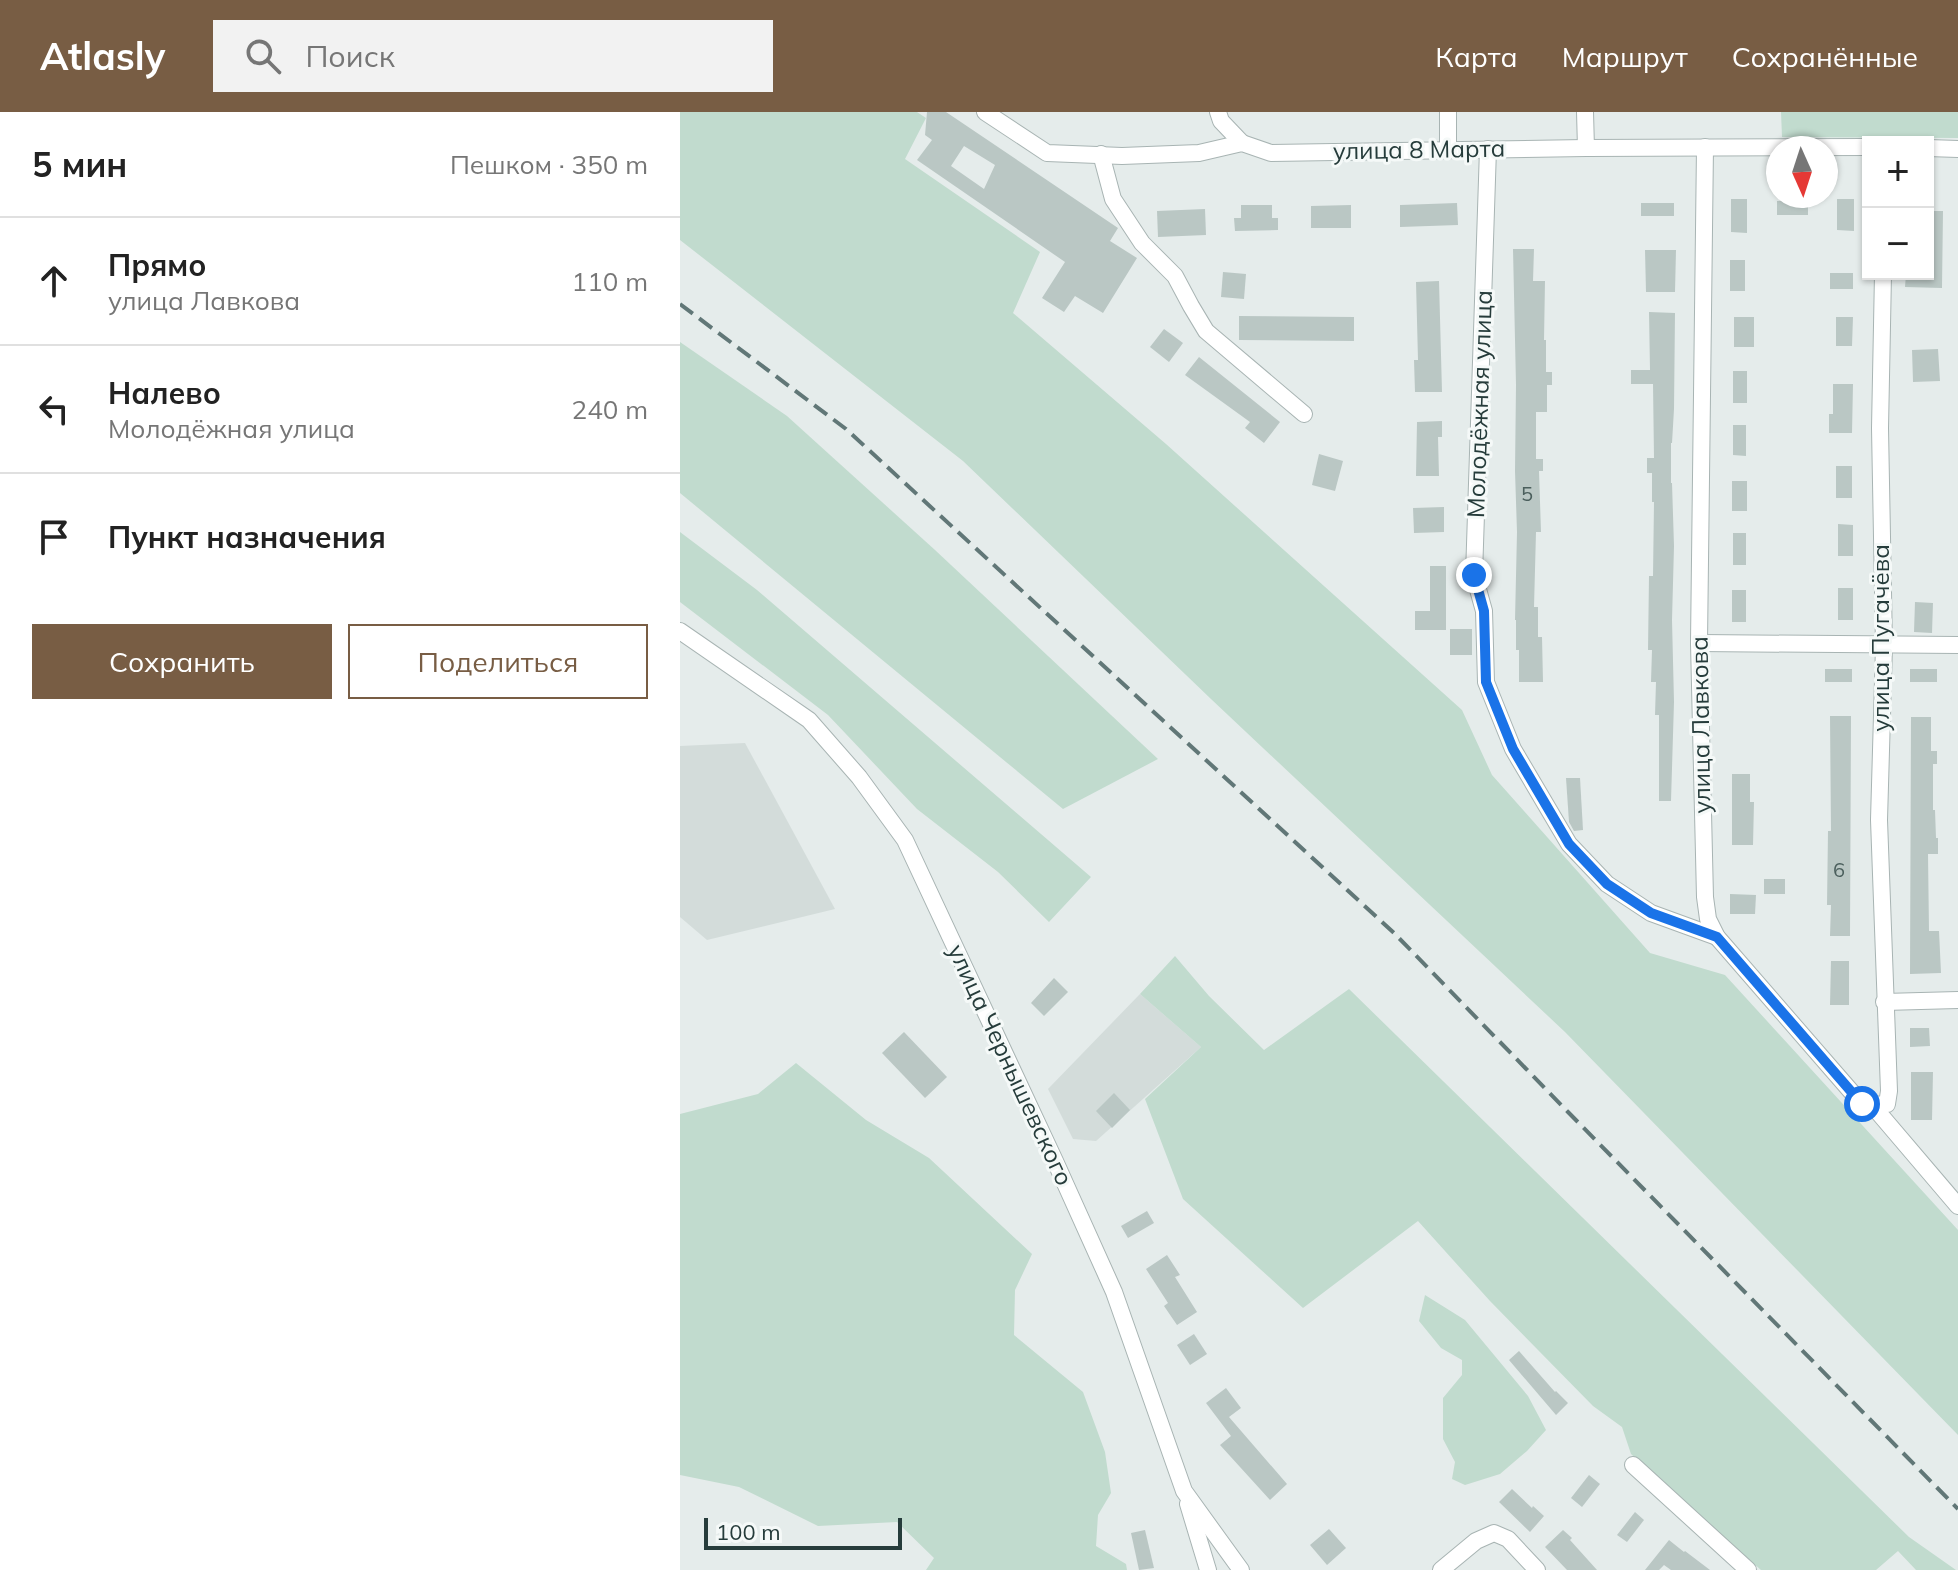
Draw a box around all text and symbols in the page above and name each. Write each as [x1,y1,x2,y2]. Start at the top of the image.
search box [213,20,773,92]
text: Atlasly [40,32,165,80]
icon: search [241,34,285,78]
text: Поиск [305,37,395,75]
text: Карта [1435,39,1518,74]
text: Маршрут [1562,39,1688,74]
text: Сохранённые [1732,39,1918,74]
street label: улица 8 Марта [1333,132,1505,166]
north arrow [1766,136,1838,208]
map controls [1862,136,1934,280]
button: + [1862,136,1934,208]
text: 5 мин [32,143,127,186]
text: Пешком · 350 m [450,148,648,181]
button: − [1862,208,1934,280]
text: Прямо [108,246,206,284]
icon: ahead [32,259,76,303]
text: 110 m [572,265,648,298]
text: улица Лавкова [108,284,300,317]
street label: Молодёжная улица [1460,290,1498,518]
text: Налево [108,374,221,412]
icon: left [32,387,76,431]
text: 240 m [572,393,648,426]
text: Молодёжная улица [108,412,355,445]
house number: 5 [1521,481,1533,506]
icon: arrive [32,515,76,559]
text: Пункт назначения [108,518,386,556]
street label: улица Пугачёва [1865,544,1895,732]
route end [1456,557,1492,593]
button: Сохранить [32,624,332,699]
button: Поделиться [348,624,648,699]
street label: улица Лавкова [1683,636,1717,814]
house number: 6 [1833,857,1845,882]
street label: улица Чернышевского [942,939,1080,1190]
route start [1844,1086,1880,1122]
scale bar [704,1514,902,1550]
text: 100 m [716,1518,781,1546]

